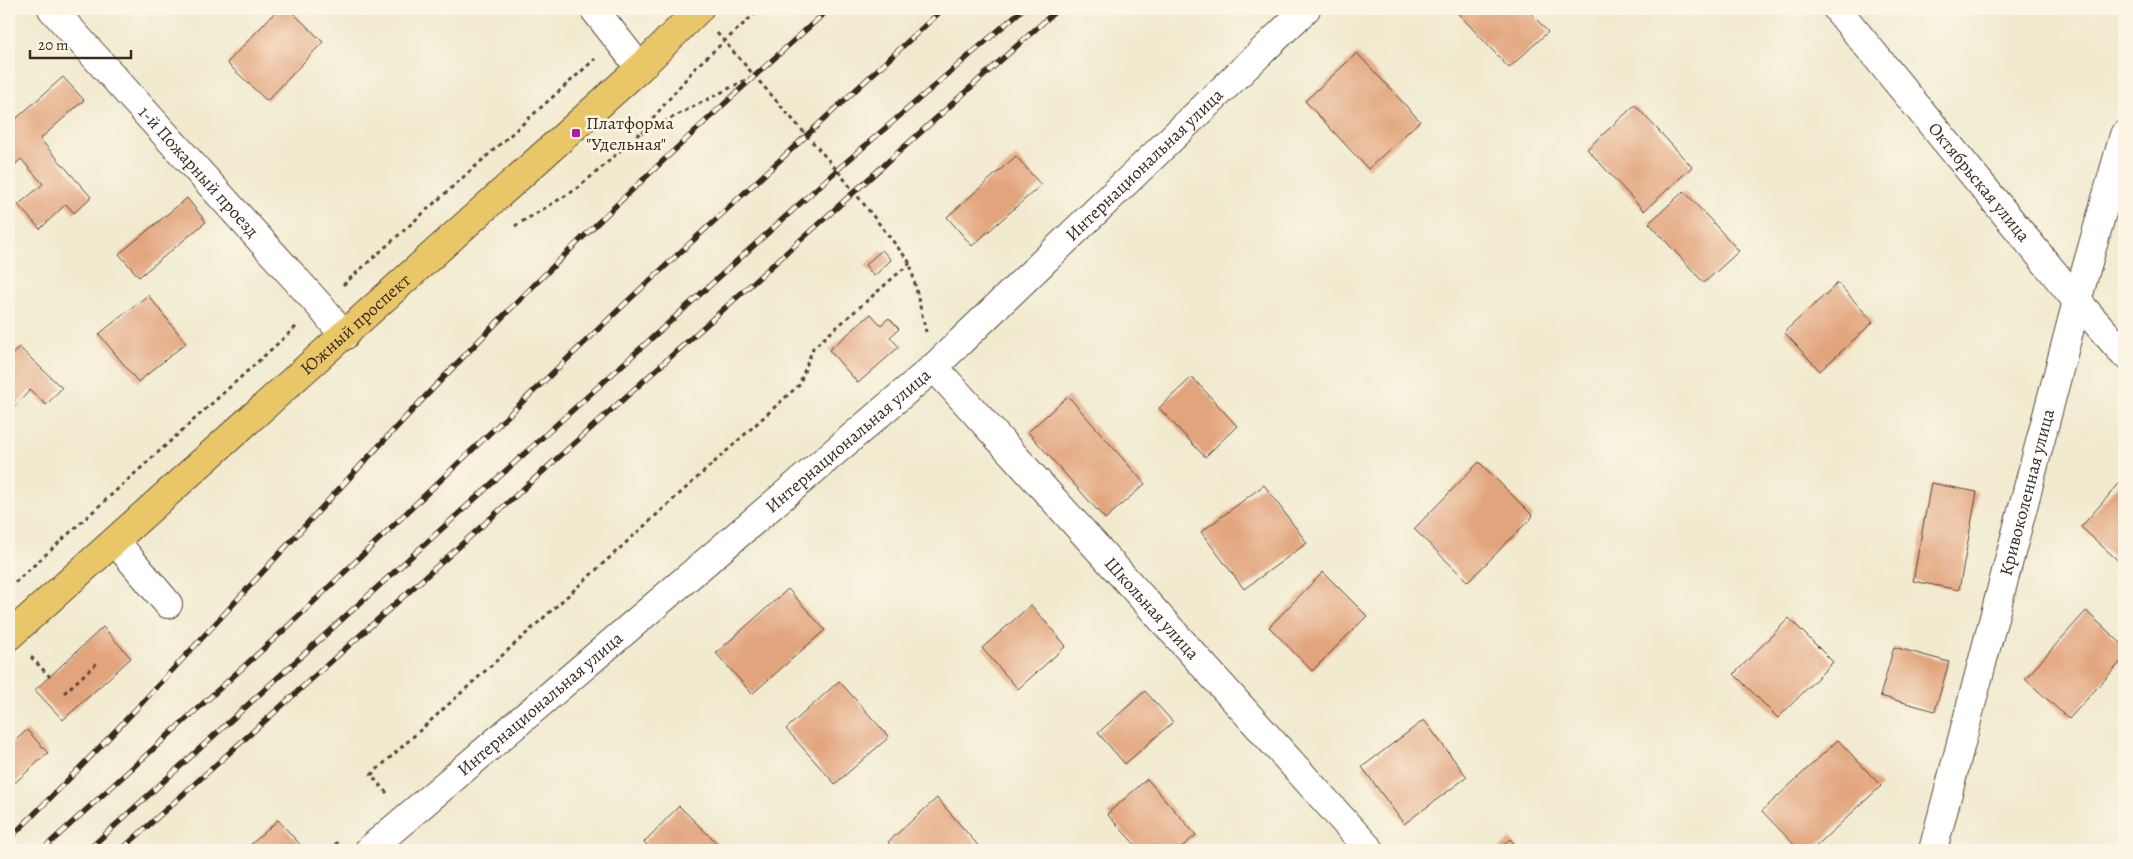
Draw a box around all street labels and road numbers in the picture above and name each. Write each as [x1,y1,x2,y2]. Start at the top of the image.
street label: Интернациональная улица [1060,83,1229,246]
street label: 1-й Пожарный проезд [133,101,265,243]
street label: Октябрьская улица [1923,117,2036,248]
street label: Южный проспект [295,268,416,380]
street label: Интернациональная улица [760,363,936,518]
street label: Кривоколенная улица [1993,405,2060,578]
street label: Школьная улица [1099,552,1205,665]
street label: Интернациональная улица [452,626,628,781]

